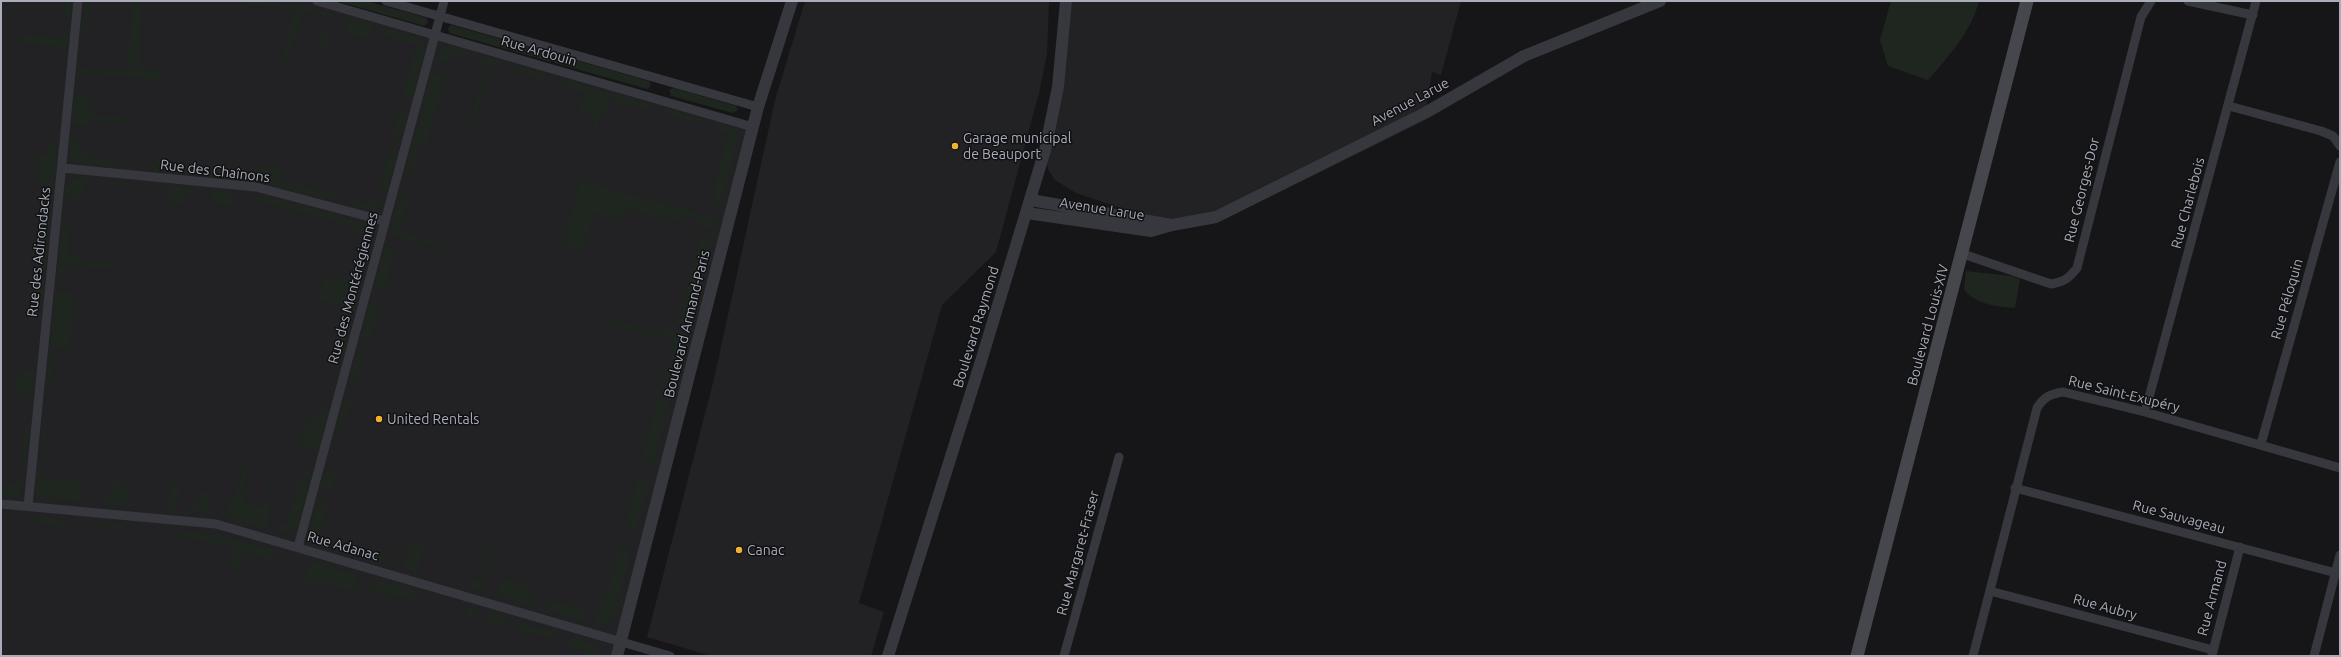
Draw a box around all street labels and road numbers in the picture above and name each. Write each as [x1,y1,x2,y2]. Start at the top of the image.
street label: Rue Ardouin [499,32,579,70]
street label: Avenue Larue [1368,74,1452,130]
street label: Rue Georges-Dor [2061,136,2103,244]
street label: Rue Charlebois [2168,155,2208,251]
street label: Rue des Chaînons [159,156,271,186]
street label: Rue des Adirondacks [24,186,54,318]
street label: Avenue Larue [1058,194,1146,224]
street label: Rue des Montérégiennes [325,210,381,366]
street label: Boulevard Armand-Paris [661,249,713,399]
street label: Rue Péloquin [2267,257,2307,341]
street label: Boulevard Louis-XIV [1904,263,1952,387]
street label: Boulevard Raymond [950,264,1002,390]
street label: Rue Saint-Exupéry [2067,372,2181,416]
street label: Rue Margaret-Fraser [1053,489,1103,617]
street label: Rue Sauvageau [2131,497,2227,537]
street label: Rue Adanac [305,528,381,564]
street label: Rue Armand [2194,558,2230,638]
street label: Rue Aubry [2071,590,2139,624]

